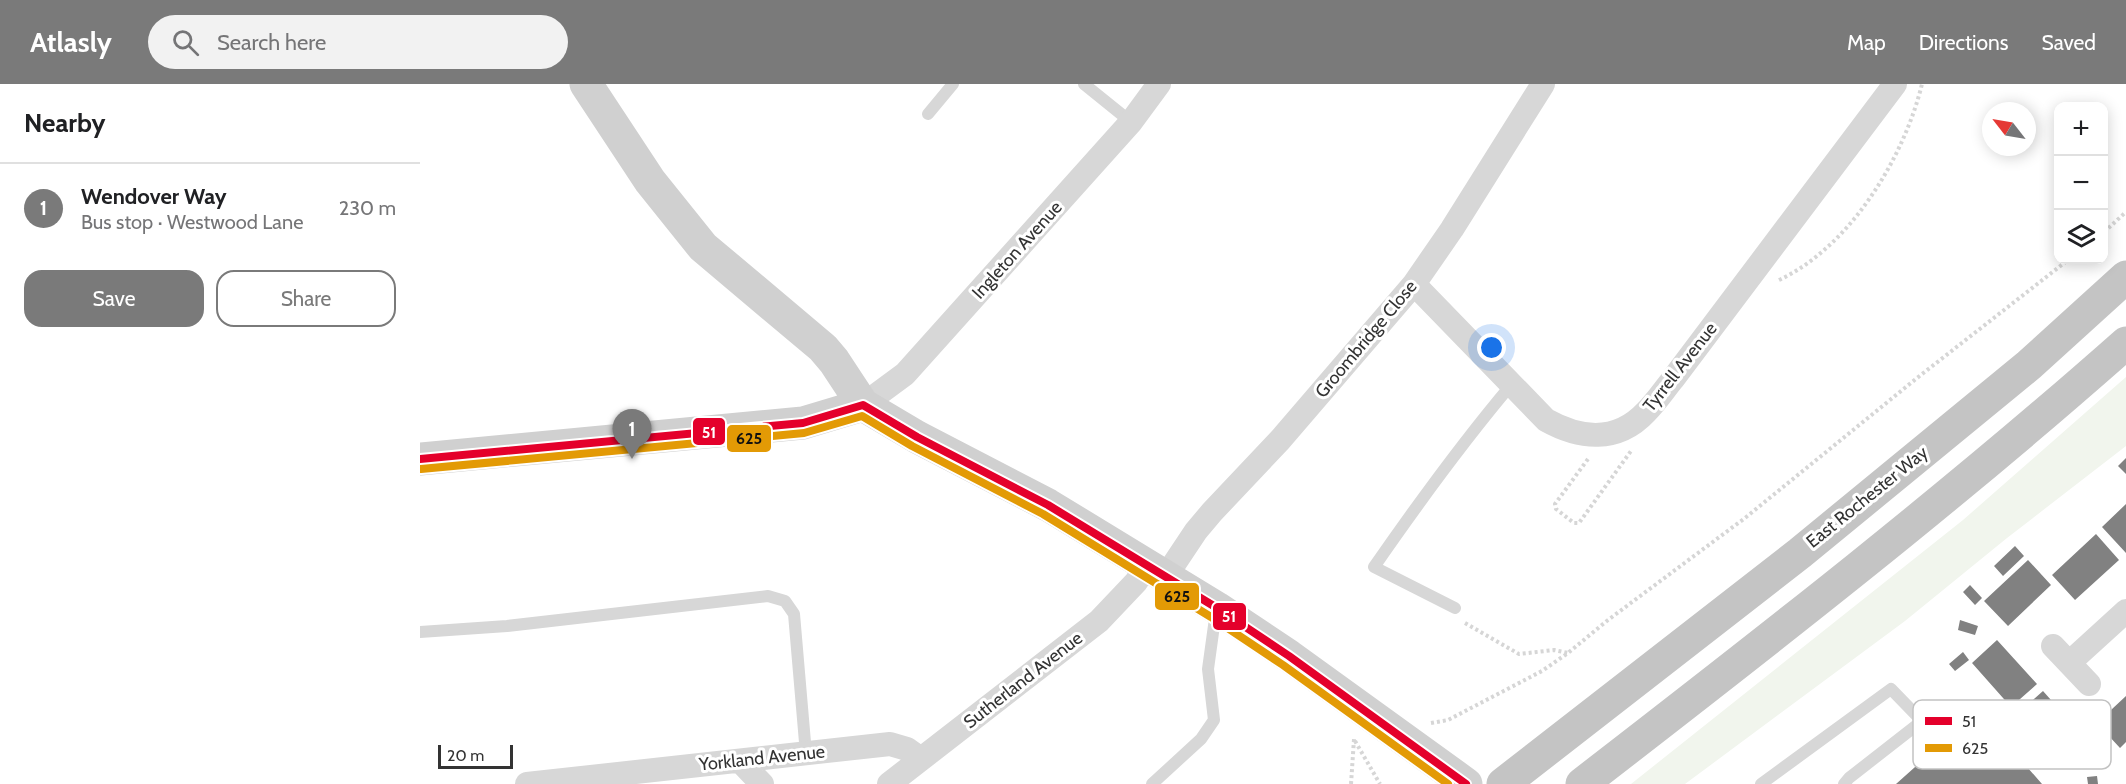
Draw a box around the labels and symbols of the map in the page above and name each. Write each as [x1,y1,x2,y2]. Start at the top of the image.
north arrow [1982,102,2036,156]
street label: Ingleton Avenue [967,197,1067,303]
street label: Groombridge Close [1310,276,1422,402]
street label: Tyrrell Avenue [1638,318,1722,416]
your location [1477,333,1506,362]
pin: 1 [612,410,652,459]
line badge: 51 [692,417,726,446]
text: 51 [702,423,716,442]
line badge: 625 [726,424,772,453]
text: 625 [736,429,762,448]
street label: East Rochester Way [1802,441,1932,553]
line badge: 625 [1154,582,1200,611]
text: 625 [1164,587,1190,606]
line badge: 51 [1212,602,1247,631]
text: 51 [1222,607,1236,626]
street label: Sutherland Avenue [959,627,1087,733]
legend [1913,700,2111,769]
text: 51 [1962,712,1976,731]
text: 625 [1962,739,1988,758]
street label: Yorkland Avenue [697,740,826,776]
scale bar [438,742,513,770]

